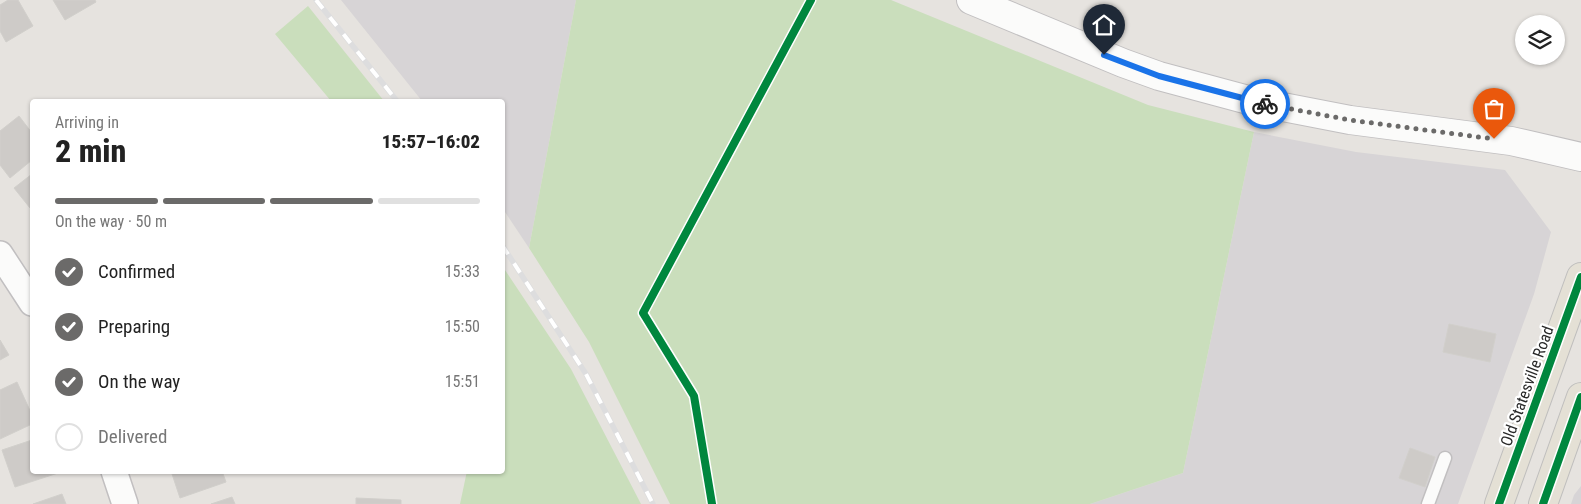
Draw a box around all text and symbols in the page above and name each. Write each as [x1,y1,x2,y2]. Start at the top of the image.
pin [1083,4,1125,55]
icon: home [1090,11,1118,39]
map controls [1515,15,1565,65]
button: layers [1515,15,1565,65]
courier [1240,79,1290,129]
pin [1473,88,1515,139]
icon: bike [1251,90,1279,118]
icon: bag [1480,95,1508,123]
text: Arriving in [55,113,119,132]
text: 15:57–16:02 [382,130,480,153]
text: 2 min [55,132,126,170]
text: On the way · 50 m [55,212,167,231]
icon: check [55,258,83,286]
text: Confirmed [98,260,175,283]
text: 15:33 [445,262,480,281]
icon: check [55,313,83,341]
text: Preparing [98,315,170,338]
text: 15:50 [445,317,480,336]
street label: Old Statesville Road [1496,323,1558,449]
icon: check [55,368,83,396]
text: On the way [98,370,180,393]
text: 15:51 [445,372,480,391]
text: Delivered [98,425,167,448]

